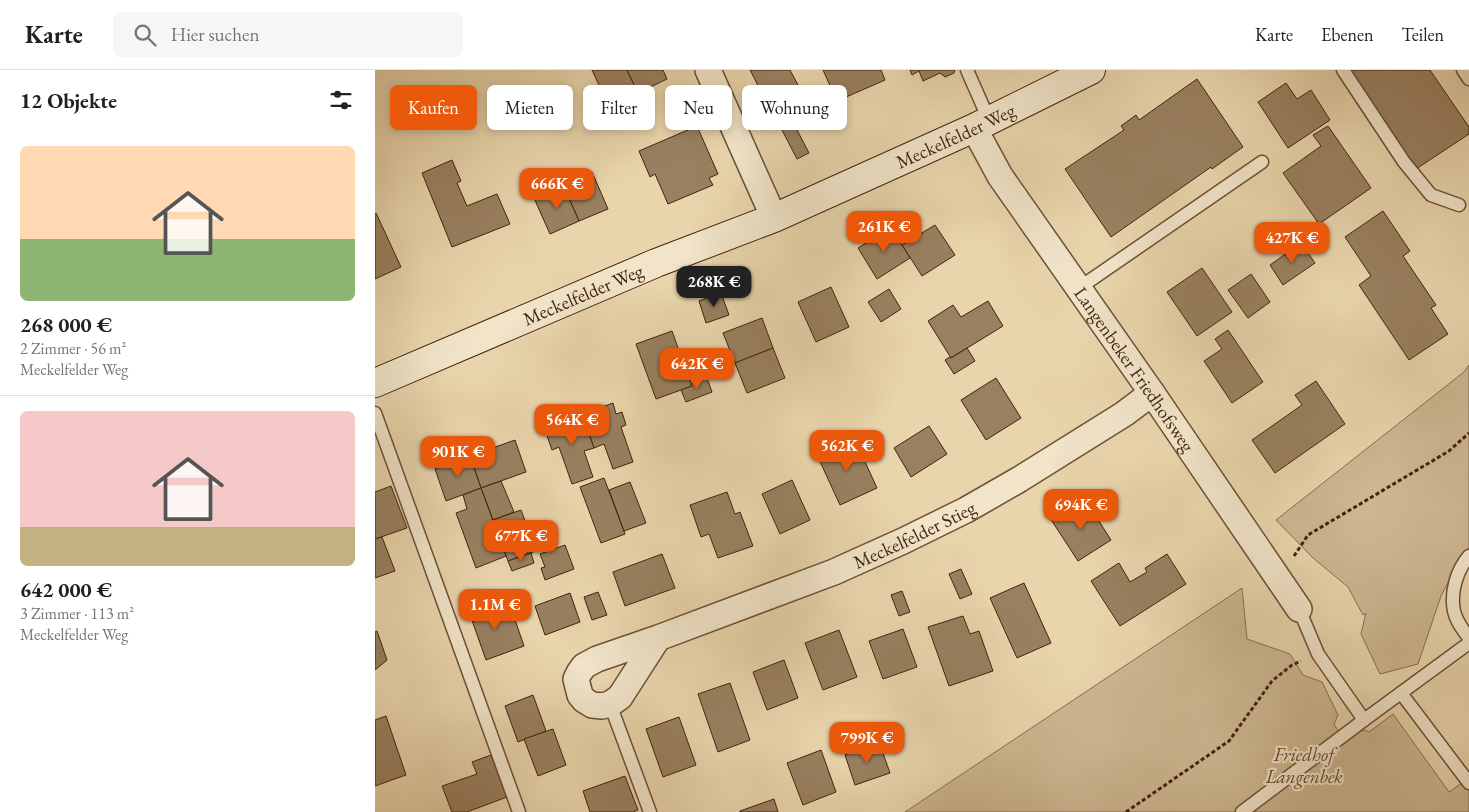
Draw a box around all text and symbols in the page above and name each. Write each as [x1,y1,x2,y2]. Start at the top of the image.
search box [113,12,463,57]
text: Karte [25,19,83,50]
icon: search [131,21,159,49]
text: Hier suchen [171,22,260,47]
text: Karte [1255,23,1293,46]
text: Ebenen [1321,23,1374,46]
text: Teilen [1402,23,1444,46]
chip: Kaufen [390,85,477,130]
chip: Mieten [487,85,573,130]
chip: Filter [583,85,655,130]
chip: Neu [665,85,732,130]
chip: Wohnung [742,85,847,130]
icon: filters [327,86,355,114]
text: 12 Objekte [20,87,117,114]
street label: Meckelfelder Weg [892,97,1020,174]
pin: 666K € [516,168,598,210]
text: 666K € [530,173,584,194]
icon: home [143,178,233,268]
pin: 261K € [843,210,925,253]
text: 261K € [857,216,911,237]
pin: 427K € [1251,222,1333,264]
text: 427K € [1265,227,1319,248]
street label: Meckelfelder Weg [519,257,648,331]
pin: 268K € [673,266,755,308]
text: 268K € [687,271,741,292]
street label: Langenbeker Friedhofsweg [1069,282,1201,457]
text: 268 000 € [20,311,112,338]
text: 2 Zimmer · 56 m² [20,338,126,359]
pin: 642K € [656,348,738,390]
text: 642K € [670,353,724,374]
text: Meckelfelder Weg [20,359,128,380]
pin: 564K € [531,404,613,446]
text: 564K € [545,409,599,430]
pin: 562K € [806,430,888,472]
text: 562K € [820,435,874,456]
pin: 901K € [417,436,499,478]
text: 901K € [431,441,485,462]
icon: home [143,444,233,534]
pin: 694K € [1040,488,1122,531]
street label: Meckelfelder Stieg [849,494,981,574]
text: 694K € [1054,494,1108,515]
pin: 677K € [480,520,562,562]
text: 677K € [494,525,548,546]
text: 642 000 € [20,576,112,603]
pin: 1.1M € [454,588,536,631]
text: 1.1M € [469,594,521,615]
text: 3 Zimmer · 113 m² [20,603,134,624]
text: Meckelfelder Weg [20,624,128,645]
pin: 799K € [826,722,908,764]
text: 799K € [840,727,894,748]
park label: Friedhof Langenbek [1264,742,1343,789]

